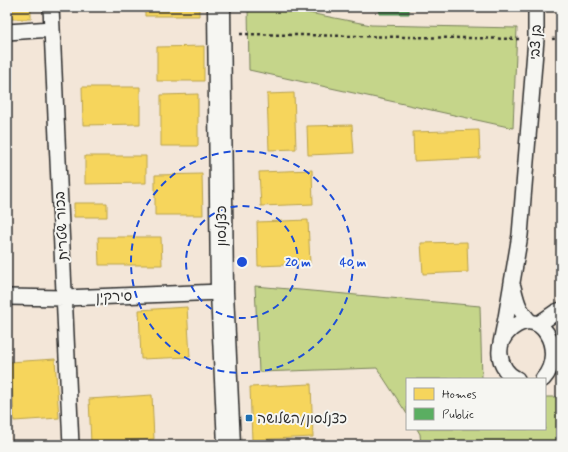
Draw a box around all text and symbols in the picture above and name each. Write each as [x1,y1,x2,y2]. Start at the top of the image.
street label: בן צבי [526,24,546,60]
street label: בכור שטרית [51,191,73,262]
street label: כצנלסון [213,205,231,247]
centre of rings [235,255,249,269]
text: 20 m [285,255,311,271]
text: 40 m [340,255,367,271]
street label: סירקין [96,287,132,307]
legend [406,378,546,430]
text: Homes [442,387,477,403]
text: Public [442,407,474,423]
place label: כצנלסון/השלושה [257,410,347,428]
marker: כצנלסון/השלושה [244,413,254,423]

